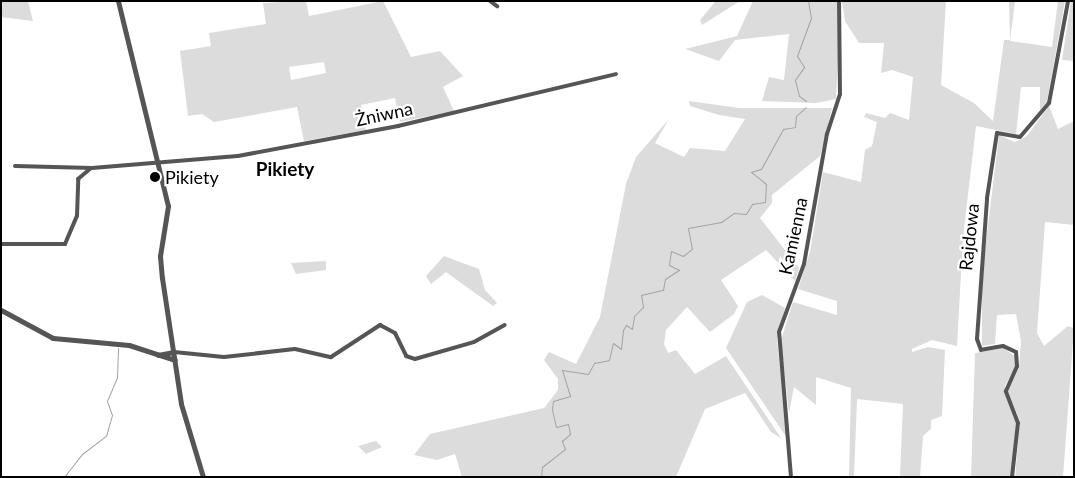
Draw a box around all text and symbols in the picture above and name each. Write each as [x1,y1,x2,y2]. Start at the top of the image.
street label: Żniwna [353,97,415,131]
district label: Pikiety [256,158,314,180]
place label: Pikiety [165,166,219,188]
marker: Pikiety [149,171,161,183]
street label: Kamienna [774,195,812,277]
street label: Rajdowa [955,202,983,272]

